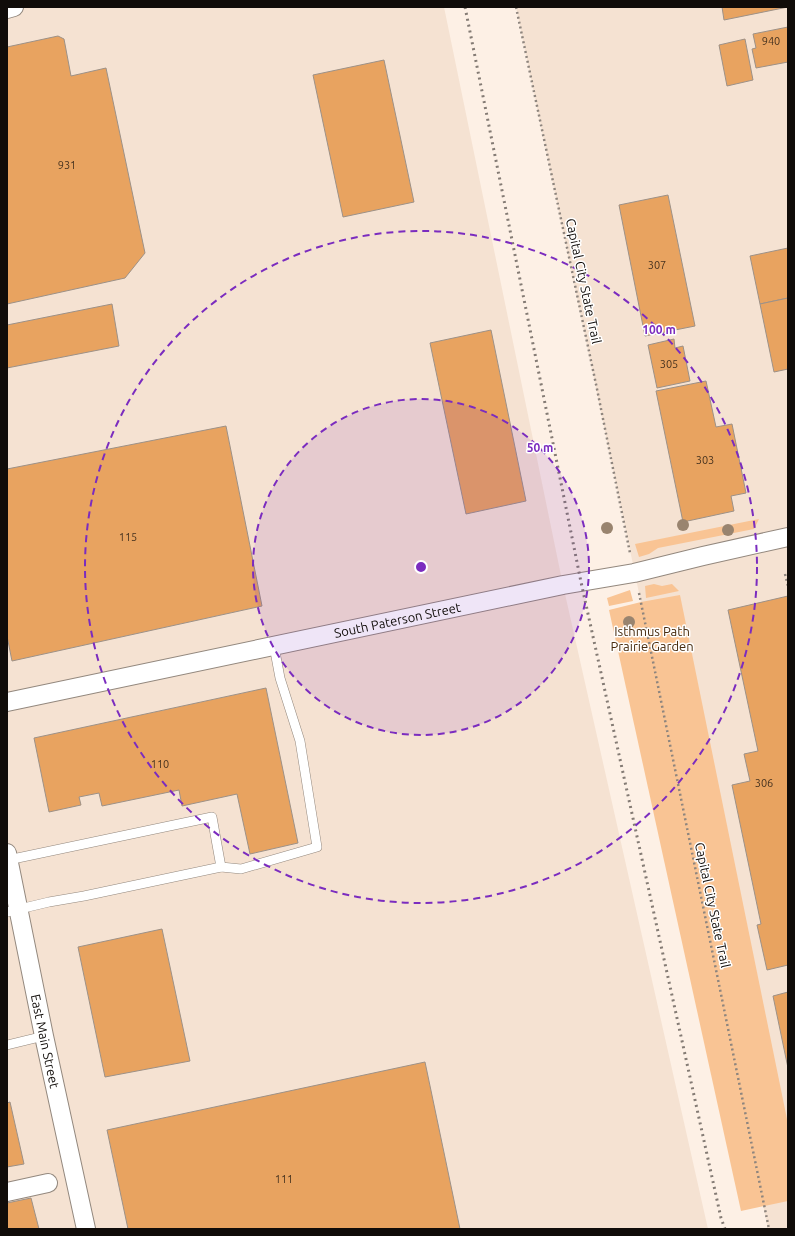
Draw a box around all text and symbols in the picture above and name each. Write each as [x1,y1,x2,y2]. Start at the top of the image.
house number: 940 [762,35,780,47]
house number: 931 [58,159,76,171]
street label: Capital City State Trail [564,217,604,346]
house number: 307 [648,259,666,271]
text: 100 m [642,323,676,336]
house number: 305 [660,358,678,370]
text: 50 m [527,441,553,454]
house number: 303 [696,454,714,466]
house number: 115 [119,531,137,543]
centre of rings [414,560,428,574]
street label: South Paterson Street [333,600,462,640]
park label: Isthmus Path Prairie Garden [610,624,694,653]
house number: 110 [151,758,169,770]
house number: 306 [755,777,773,789]
street label: Capital City State Trail [693,841,733,970]
street label: East Main Street [29,993,62,1089]
house number: 111 [275,1173,293,1185]

